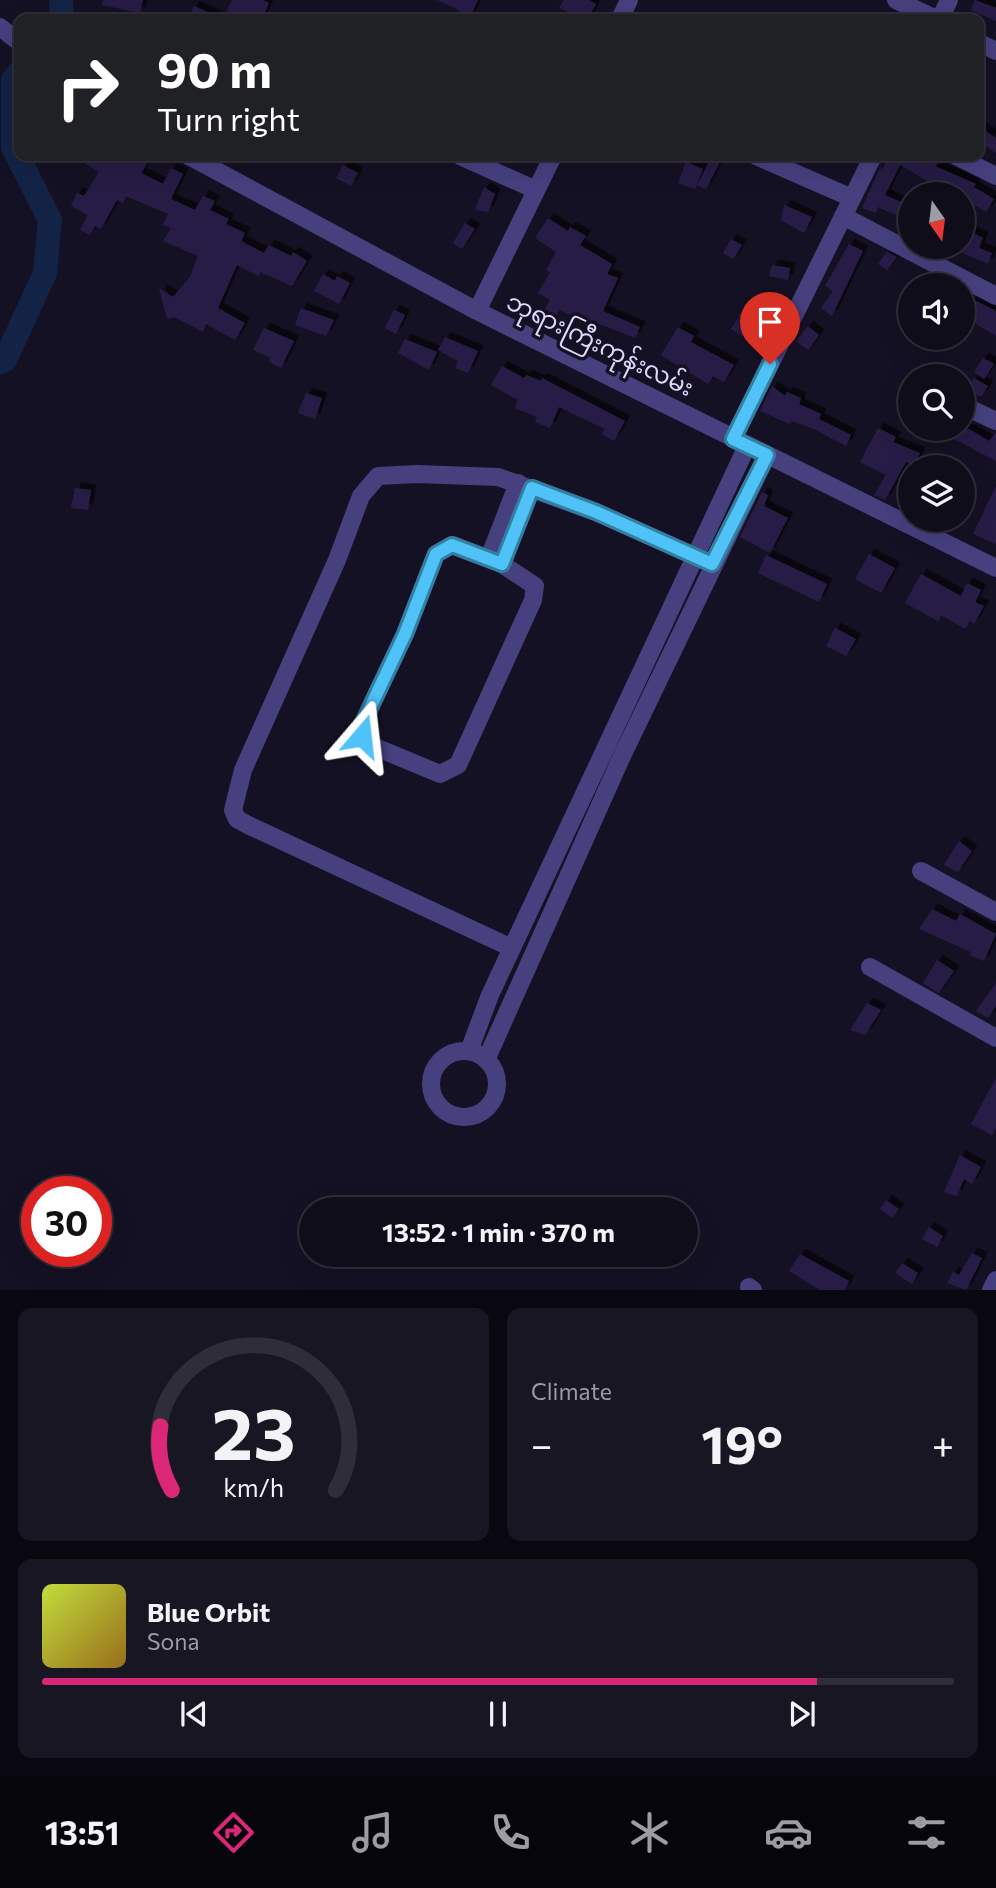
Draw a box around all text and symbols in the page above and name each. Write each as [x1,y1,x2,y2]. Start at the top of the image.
text: 90 m [157,38,272,98]
icon: right [42,42,133,133]
text: Turn right [157,98,300,138]
north arrow [898,182,975,259]
map controls [898,182,975,532]
button: sound [898,273,975,350]
street label: ဘုရားကြီးကုန်းလမ်း [500,286,699,407]
pin [740,292,800,364]
icon: arrive [751,303,789,341]
button: search [898,364,975,441]
button: layers [898,455,975,532]
position arrow [325,699,399,773]
speed limit sign: 30 [21,1176,112,1267]
text: 13:52 · 1 min · 370 m [382,1216,615,1247]
text: Climate [531,1377,612,1405]
text: 23 [212,1387,295,1476]
text: 19° [701,1411,783,1475]
text: − [531,1420,553,1467]
text: + [932,1420,954,1467]
text: km/h [223,1472,284,1502]
text: Blue Orbit [147,1596,270,1627]
text: Sona [147,1627,199,1655]
icon: previous [175,1695,213,1733]
icon: pause [479,1695,517,1733]
icon: next [783,1695,821,1733]
icon: directions [209,1808,258,1857]
icon: music [348,1808,397,1857]
icon: phone [486,1808,535,1857]
icon: climate [625,1808,674,1857]
icon: car [764,1808,813,1857]
icon: filters [902,1808,951,1857]
text: 13:51 [45,1812,120,1852]

